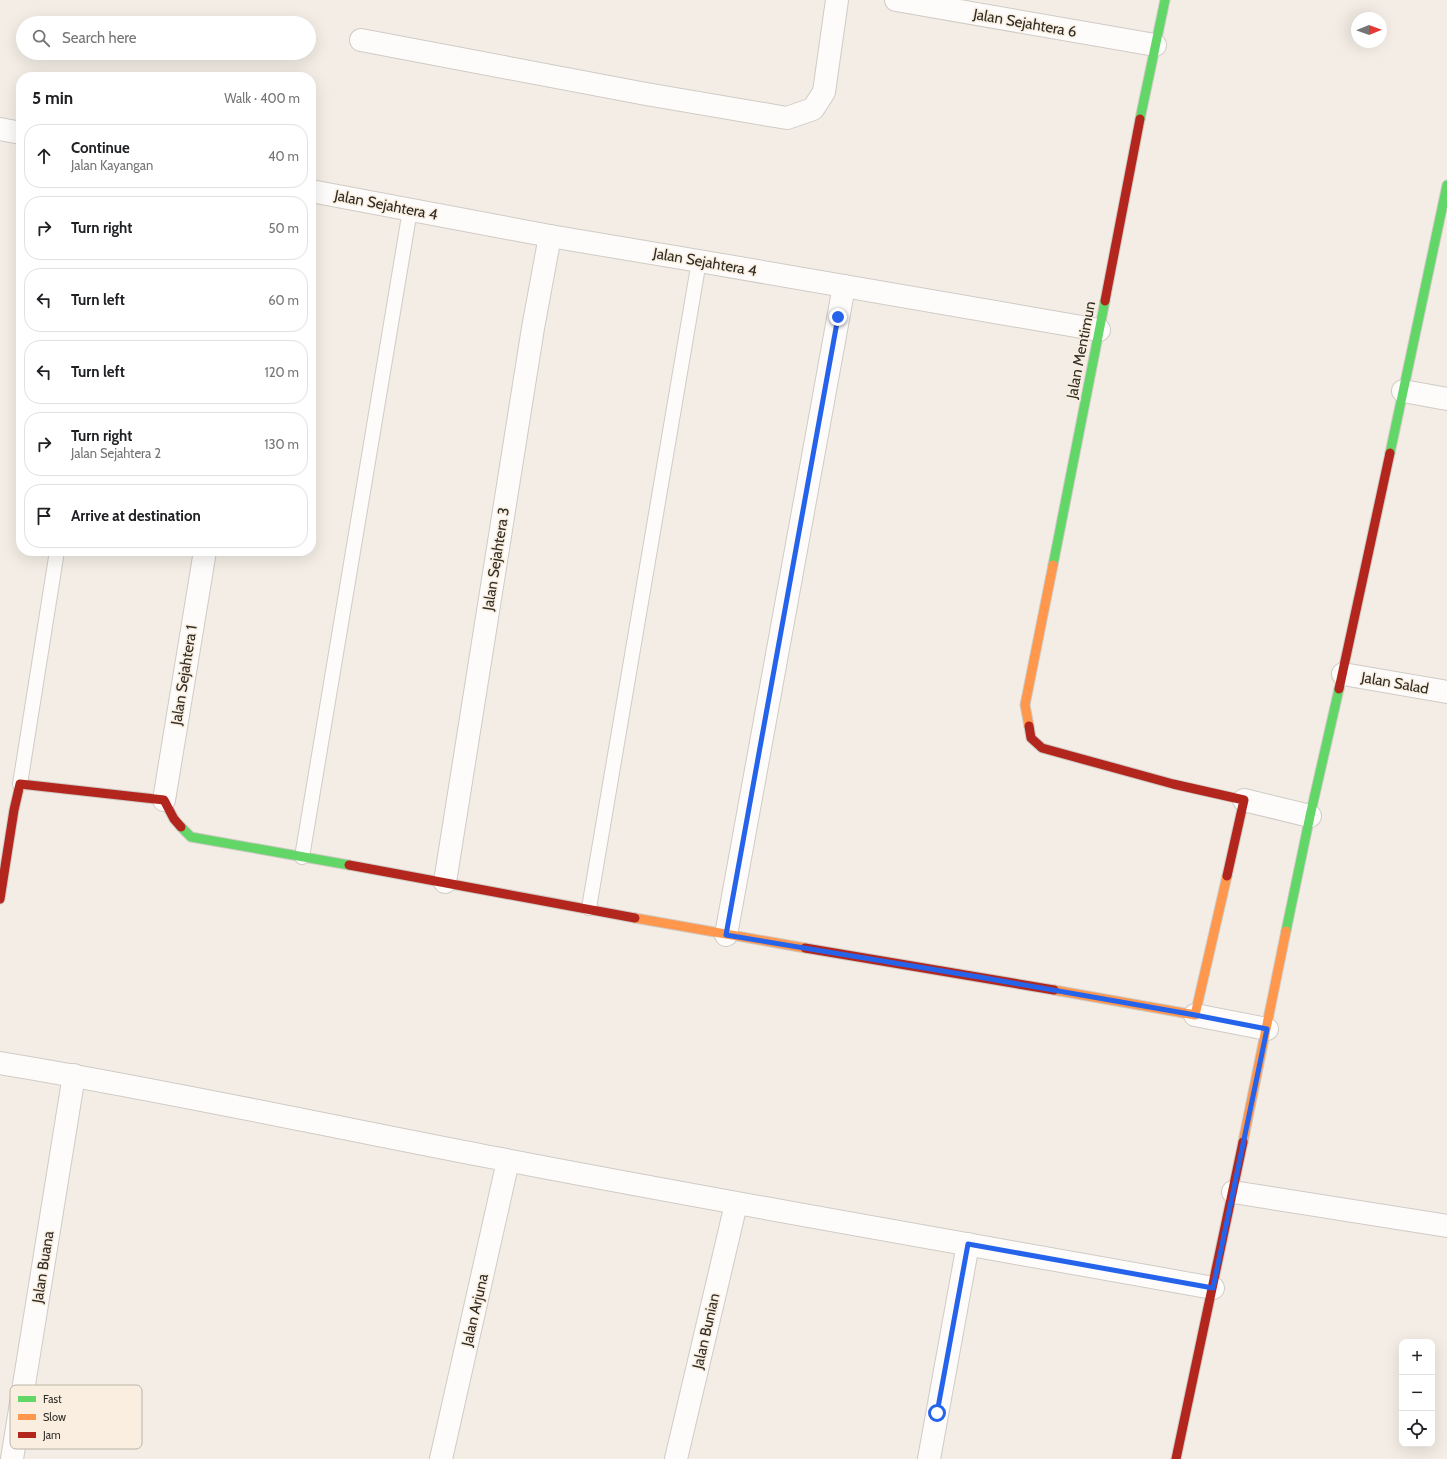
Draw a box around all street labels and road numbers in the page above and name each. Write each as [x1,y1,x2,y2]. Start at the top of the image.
street label: Jalan Sejahtera 6 [971,5,1078,41]
street label: Jalan Sejahtera 4 [332,186,439,224]
street label: Jalan Sejahtera 4 [651,244,758,280]
street label: Jalan Mentimun [1063,300,1099,401]
street label: Jalan Sejahtera 3 [479,506,513,613]
street label: Jalan Sejahtera 1 [167,624,201,727]
street label: Jalan Salad [1359,668,1430,698]
street label: Jalan Buana [28,1229,58,1305]
street label: Jalan Arjuna [458,1271,492,1349]
street label: Jalan Bunian [688,1291,723,1372]

